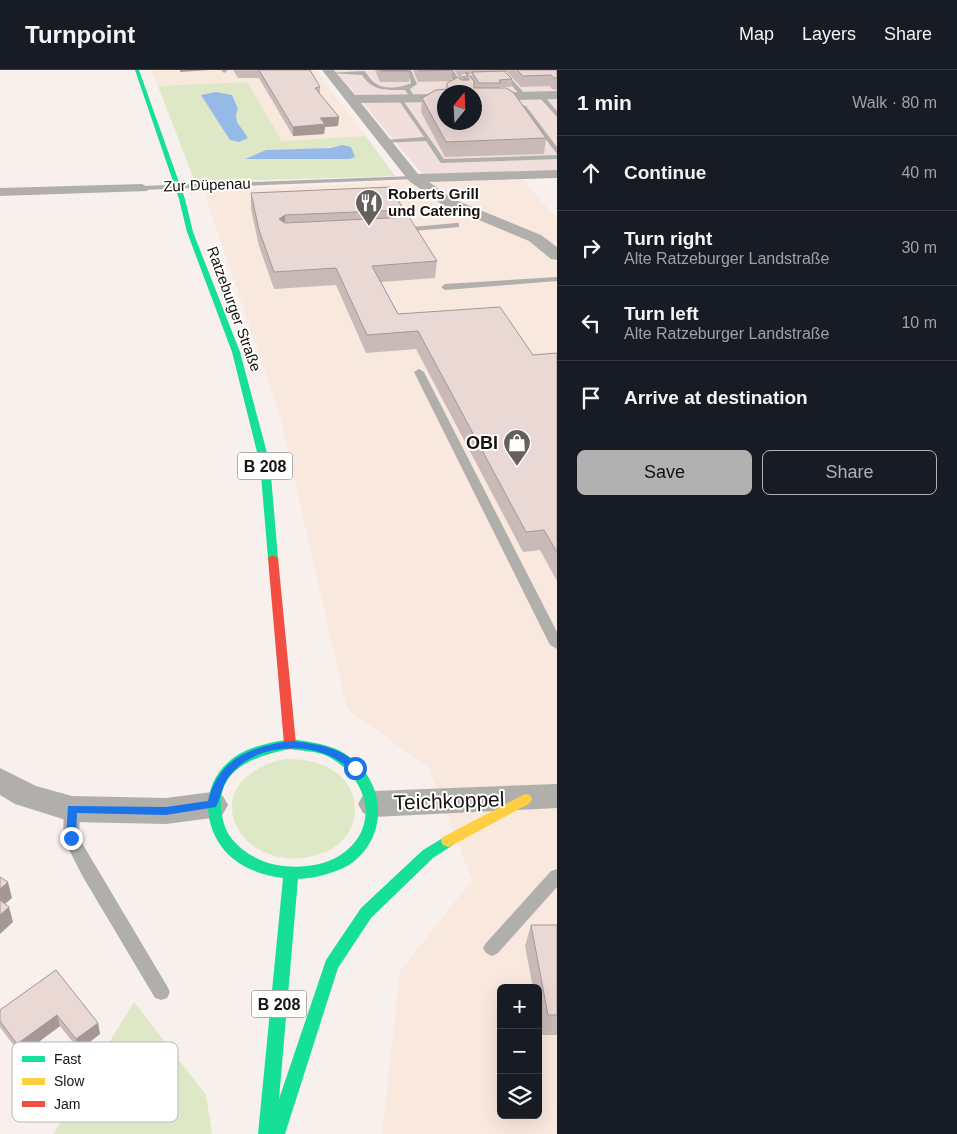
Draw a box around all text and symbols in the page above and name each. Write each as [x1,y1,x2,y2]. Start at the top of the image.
text: Turnpoint [25,21,135,48]
text: Map [739,24,774,44]
text: Layers [802,24,856,44]
text: Share [884,24,932,44]
north arrow [437,85,482,130]
text: 1 min [577,91,632,114]
text: Walk · 80 m [852,94,937,111]
icon: ahead [577,159,605,187]
text: Continue [624,162,706,183]
text: 40 m [901,164,937,181]
street label: Zur Düpenau [163,174,251,195]
place label: Roberts Grill und Catering [388,185,481,219]
restaurant icon: Roberts Grill und Catering [354,188,384,227]
text: Turn right [624,228,712,249]
icon: right [577,234,605,262]
text: 30 m [901,239,937,256]
street label: Ratzeburger Straße [204,244,265,374]
text: Alte Ratzeburger Landstraße [624,250,829,267]
text: Turn left [624,303,699,324]
icon: left [577,309,605,337]
text: 10 m [901,314,937,331]
text: Alte Ratzeburger Landstraße [624,325,829,342]
icon: arrive [577,384,605,412]
text: Arrive at destination [624,387,808,408]
shop icon: OBI [502,428,532,467]
place label: OBI [466,433,498,453]
button: Save [577,450,752,495]
button: Share [762,450,937,495]
road number: B 208 [238,452,292,480]
route start [344,757,367,780]
street label: Teichkoppel [393,787,505,814]
route end [60,827,83,850]
map controls [497,984,542,1119]
button: + [497,984,542,1029]
road number: B 208 [252,991,306,1018]
button: − [497,1029,542,1074]
legend [12,1042,178,1122]
text: Fast [54,1051,81,1067]
text: Slow [54,1073,85,1089]
button: layers [497,1074,542,1119]
text: Jam [54,1096,80,1112]

